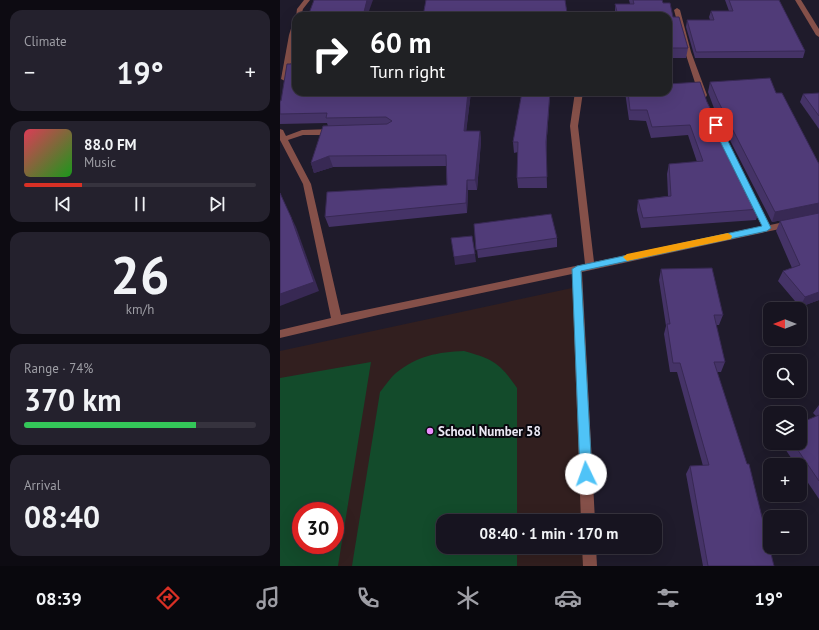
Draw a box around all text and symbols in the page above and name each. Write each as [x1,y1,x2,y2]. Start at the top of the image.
text: 60 m [370,24,431,61]
icon: right [304,28,356,80]
text: Climate [24,33,67,50]
text: 19° [116,53,164,92]
text: − [24,58,35,86]
text: + [245,58,256,86]
text: Turn right [370,60,445,83]
pin [699,108,733,142]
icon: arrive [705,114,727,136]
text: 88.0 FM [84,135,137,154]
text: Music [84,154,116,171]
icon: previous [52,193,74,215]
icon: pause [129,193,151,215]
icon: next [206,193,228,215]
text: 26 [111,241,169,308]
text: km/h [126,301,154,318]
north arrow [763,302,807,346]
map controls [763,302,807,554]
button: search [763,354,807,398]
text: Range · 74% [24,360,93,377]
text: 370 km [24,380,122,419]
button: layers [763,406,807,450]
place label: School Number 58 [438,423,541,440]
marker: School Number 58 [425,426,435,436]
position arrow [565,453,607,495]
button: + [763,458,807,502]
text: Arrival [24,477,60,494]
text: 08:40 [24,497,100,536]
speed limit sign: 30 [292,502,344,554]
button: − [763,510,807,554]
text: 08:40 · 1 min · 170 m [480,524,618,543]
icon: directions [154,584,182,612]
icon: music [254,584,282,612]
icon: phone [354,584,382,612]
icon: climate [454,584,482,612]
icon: car [554,584,582,612]
icon: filters [654,584,682,612]
text: 08:39 [36,587,82,610]
text: 19° [755,587,783,610]

